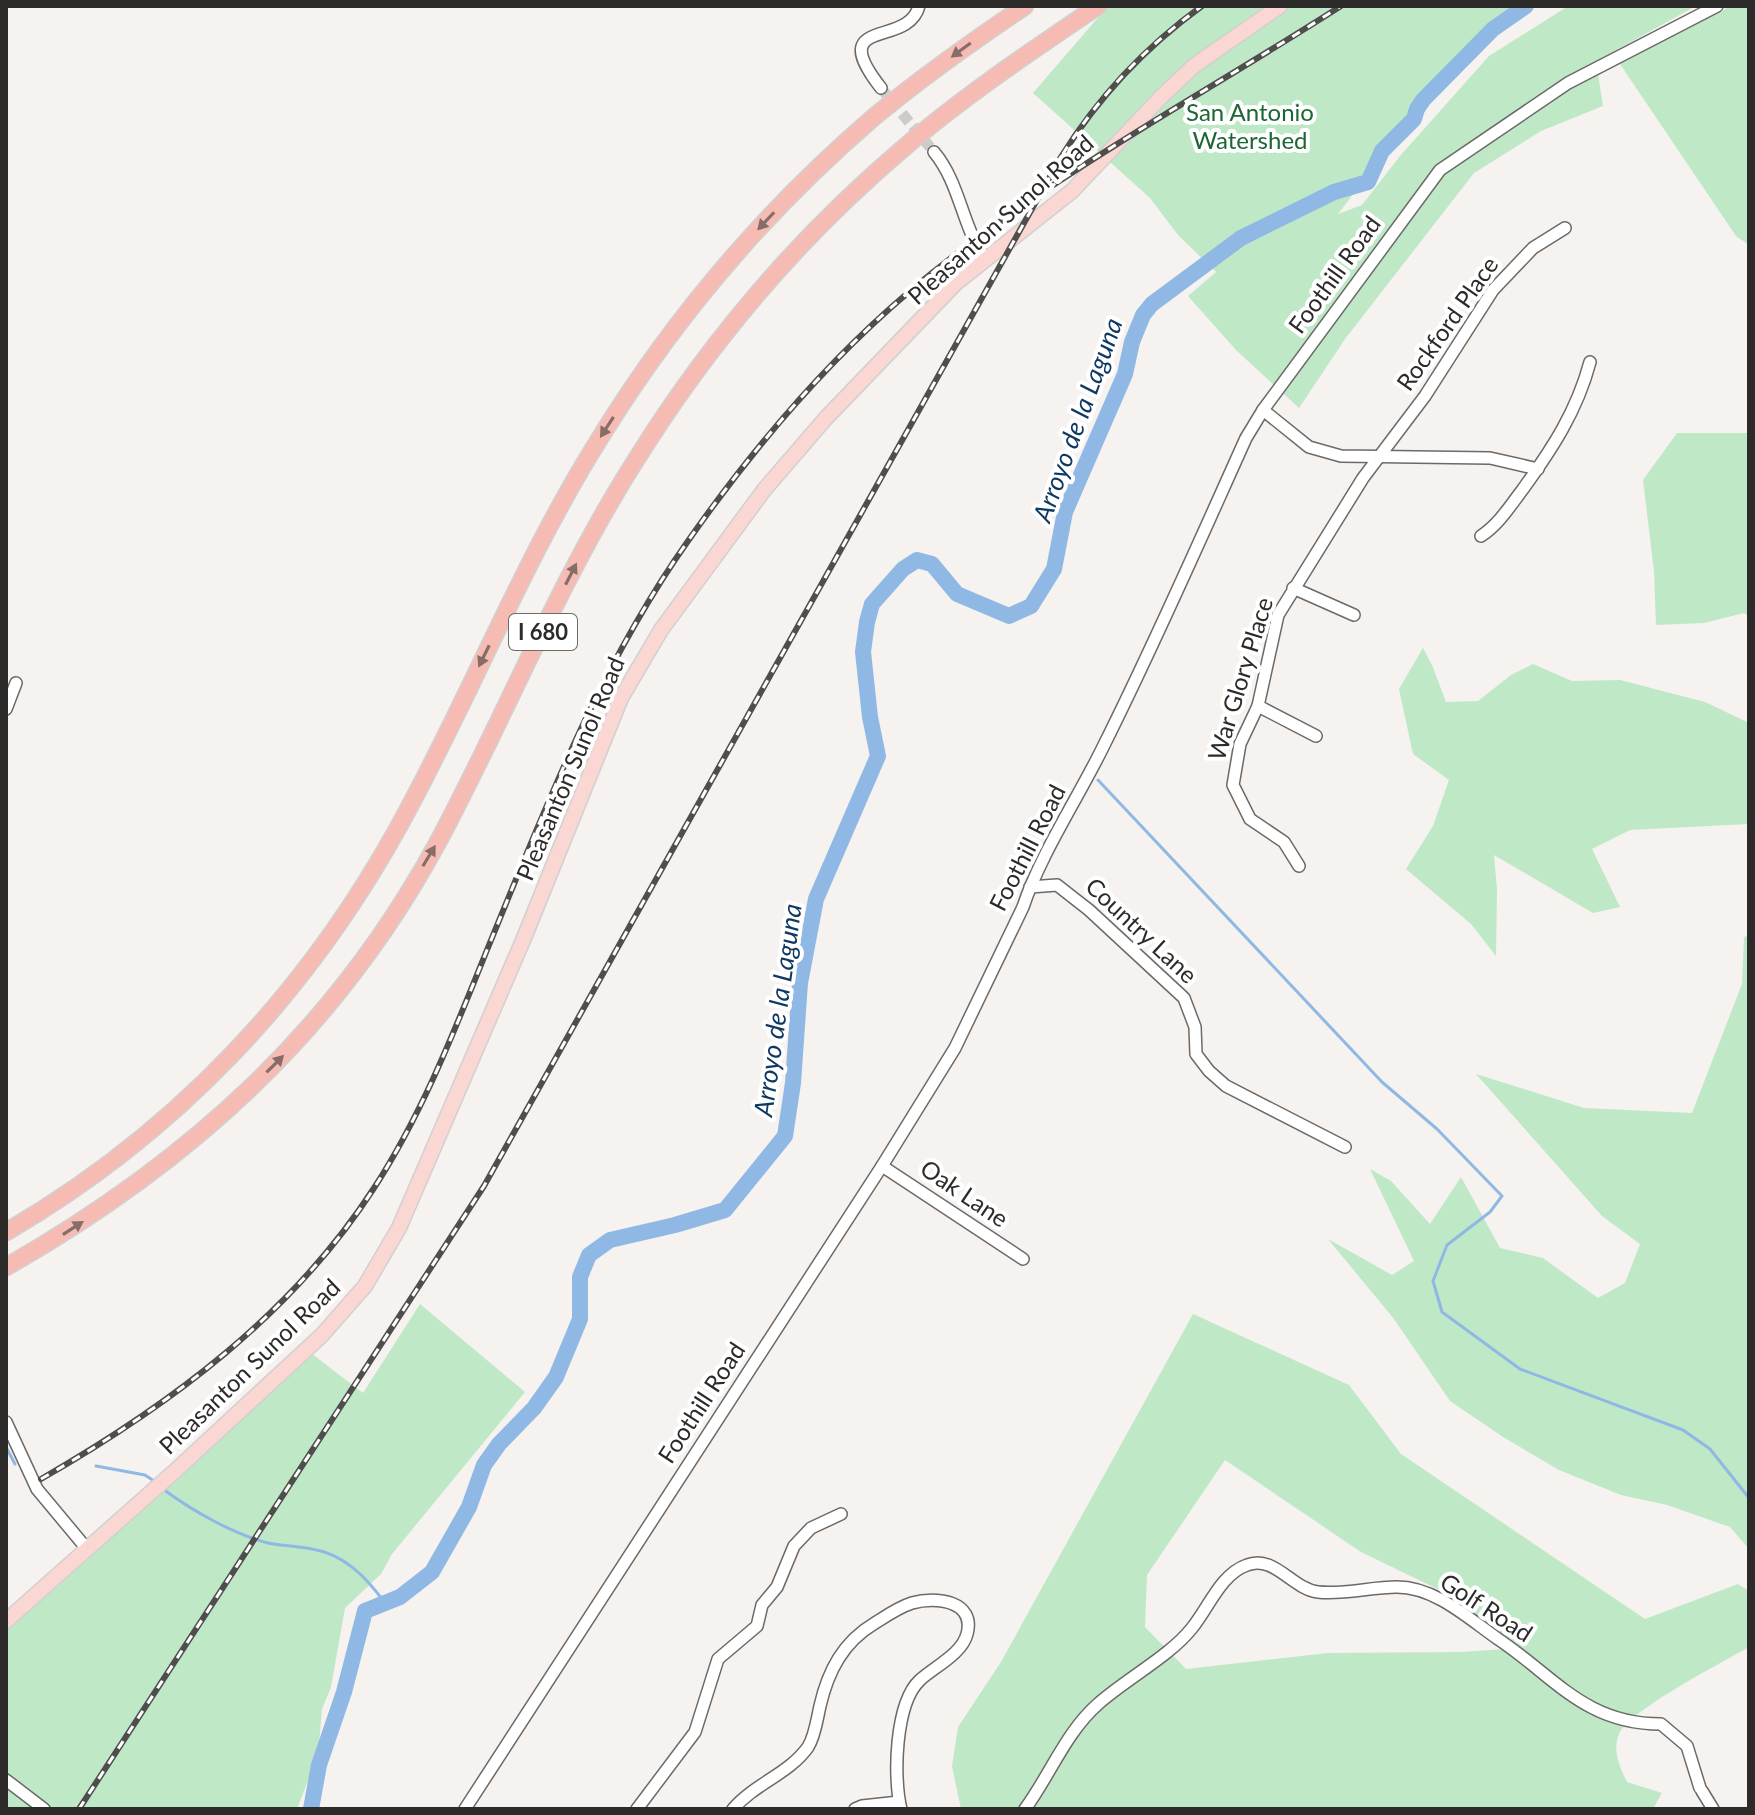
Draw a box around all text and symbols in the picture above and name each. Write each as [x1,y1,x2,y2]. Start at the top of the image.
one-way arrow [950,42,971,58]
park label: San Antonio Watershed [1186,97,1314,154]
street label: Pleasanton Sunol Road [901,128,1099,310]
street label: Foothill Road [1281,210,1386,338]
one-way arrow [757,212,775,231]
street label: Rockford Place [1390,251,1504,396]
water label: Arroyo de la Laguna [1025,313,1129,527]
one-way arrow [599,416,614,437]
one-way arrow [565,563,578,586]
street label: War Glory Place [1201,594,1278,764]
road number: I 680 [509,614,577,650]
one-way arrow [477,644,491,667]
street label: Pleasanton Sunol Road [509,652,630,885]
street label: Foothill Road [982,779,1071,915]
one-way arrow [422,845,436,867]
street label: Country Lane [1080,871,1204,989]
water label: Arroyo de la Laguna [746,901,808,1119]
one-way arrow [265,1055,283,1074]
street label: Oak Lane [915,1153,1014,1233]
one-way arrow [63,1220,84,1235]
street label: Pleasanton Sunol Road [153,1272,345,1460]
street label: Foothill Road [651,1336,750,1468]
street label: Golf Road [1435,1566,1538,1647]

